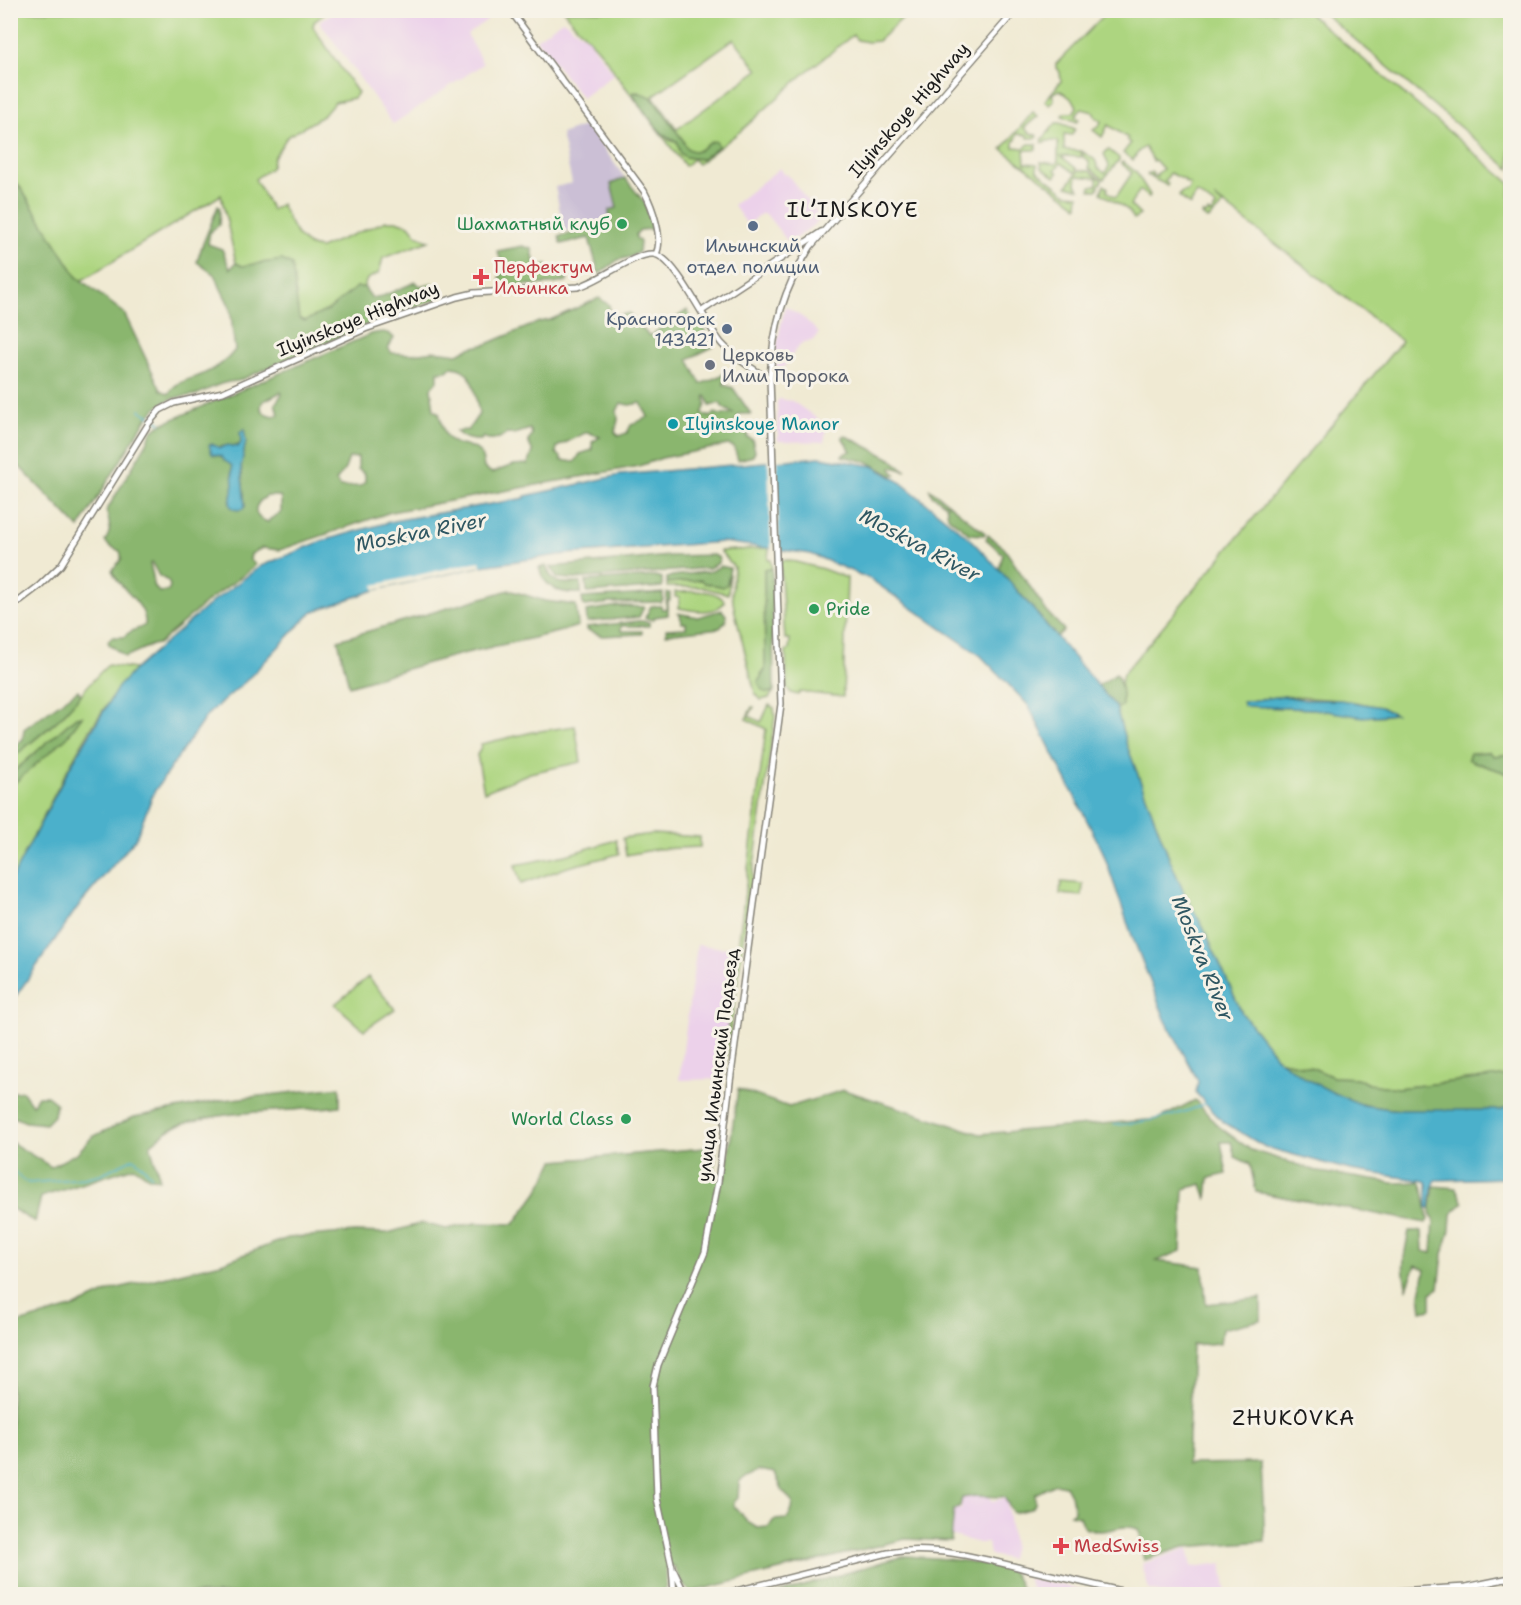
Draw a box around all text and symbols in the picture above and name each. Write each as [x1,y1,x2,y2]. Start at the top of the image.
street label: Ilyinskoye Highway [843,37,975,183]
district label: IL’INSKOYE [787,196,919,224]
place label: Шахматный клуб [457,212,610,236]
marker: Шахматный клуб [615,217,629,231]
marker: Ильинский отдел полиции [746,219,760,233]
place label: Ильинский отдел полиции [687,234,820,279]
place label: Перфектум Ильинка [494,255,593,300]
marker: Перфектум Ильинка [472,268,490,286]
street label: Ilyinskoye Highway [274,276,442,362]
place label: Красногорск 143421 [606,307,715,352]
marker: Красногорск 143421 [720,322,734,336]
place label: Церковь Илии Пророка [722,343,849,388]
marker: Церковь Илии Пророка [703,358,717,372]
place label: Ilyinskoye Manor [685,412,840,436]
marker: Ilyinskoye Manor [666,417,680,431]
water label: Moskva River [855,502,985,588]
water label: Moskva River [353,506,489,557]
place label: Pride [826,597,870,621]
marker: Pride [807,602,821,616]
water label: Moskva River [1166,891,1240,1025]
street label: улица Ильинский Подъезд [692,946,744,1183]
place label: World Class [511,1107,614,1131]
marker: World Class [619,1112,633,1126]
district label: ZHUKOVKA [1232,1404,1356,1432]
place label: MedSwiss [1074,1534,1160,1558]
marker: MedSwiss [1052,1537,1070,1555]

